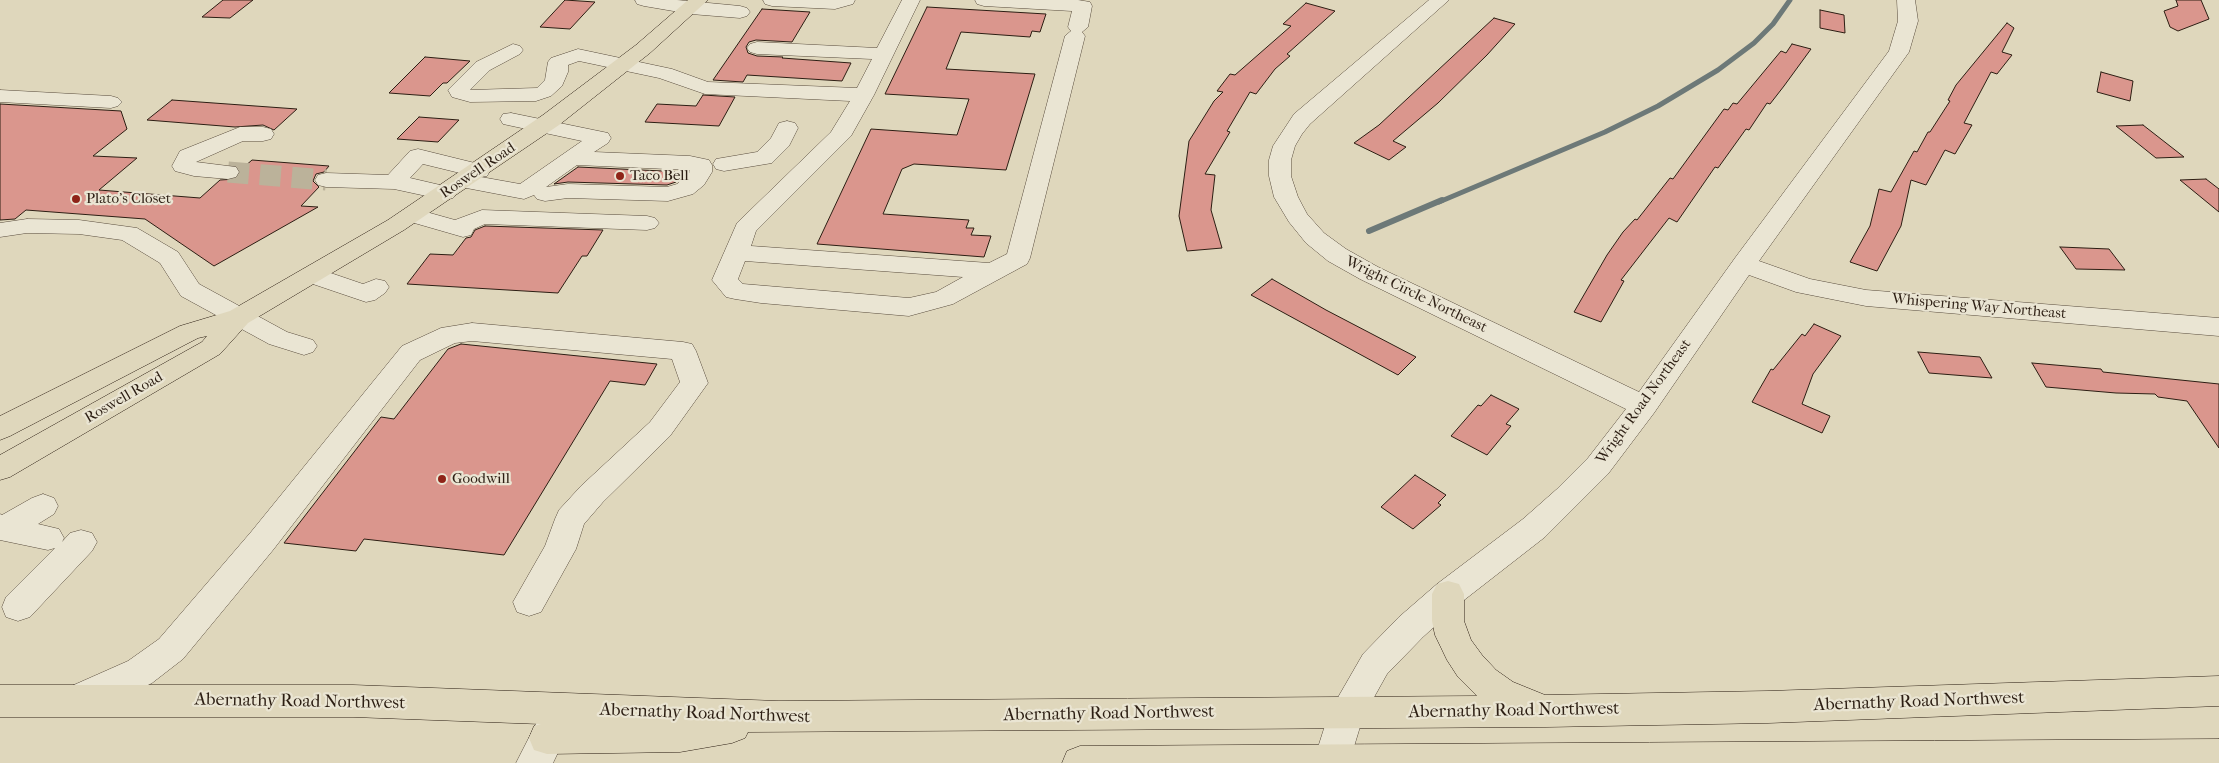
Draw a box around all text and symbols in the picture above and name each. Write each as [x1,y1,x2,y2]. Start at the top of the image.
street label: Roswell Road [437,139,519,203]
place label: Taco Bell [630,167,689,185]
marker: Taco Bell [614,170,626,182]
place label: Plato's Closet [86,190,171,208]
marker: Plato's Closet [70,193,82,205]
street label: Wright Circle Northeast [1342,253,1490,337]
street label: Whispering Way Northeast [1891,290,2067,324]
street label: Wright Road Northeast [1593,336,1695,468]
street label: Roswell Road [82,368,166,428]
place label: Goodwill [452,470,510,488]
marker: Goodwill [436,473,448,485]
street label: Abernathy Road Northwest [1813,688,2025,716]
street label: Abernathy Road Northwest [194,689,406,715]
street label: Abernathy Road Northwest [1408,698,1620,724]
street label: Abernathy Road Northwest [599,700,811,728]
street label: Abernathy Road Northwest [1003,701,1215,727]

